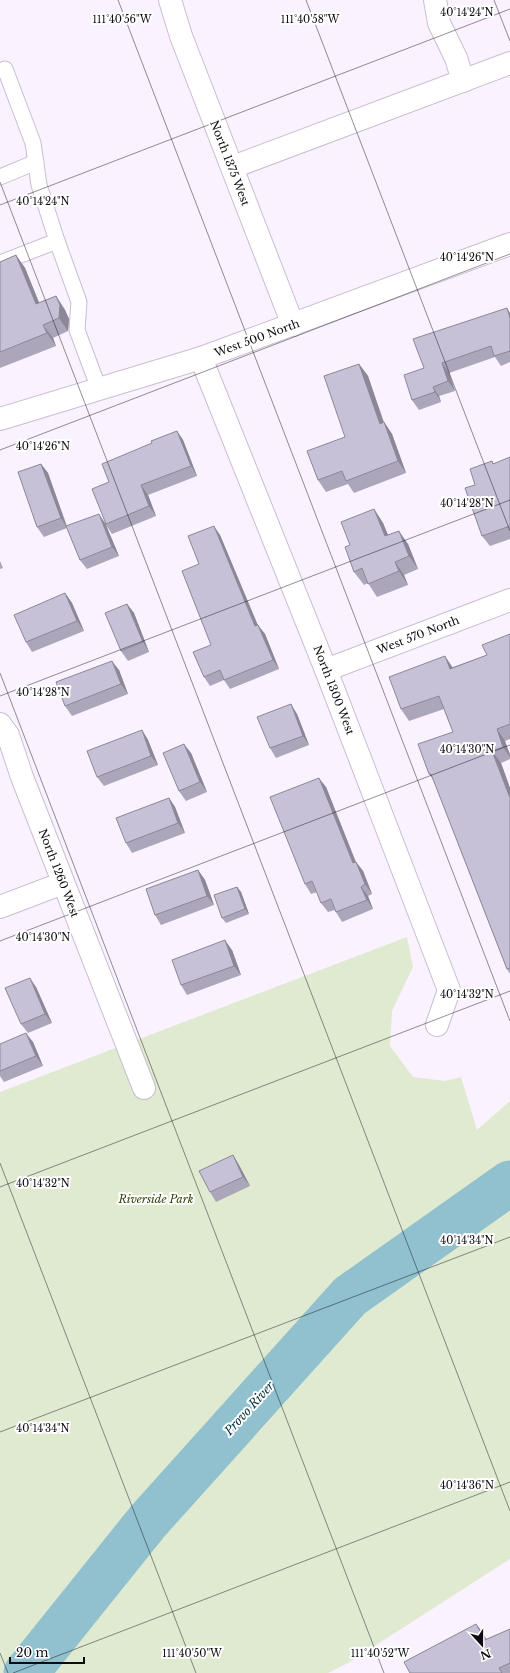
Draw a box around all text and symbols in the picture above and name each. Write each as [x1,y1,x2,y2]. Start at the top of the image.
text: 40°14'24"N [440,6,494,19]
text: 111°40'56"W [93,13,152,26]
text: 111°40'58"W [281,13,340,26]
street label: North 1375 West [207,118,253,209]
text: 40°14'24"N [16,195,70,208]
text: 40°14'26"N [440,251,494,264]
street label: West 500 North [212,316,302,360]
text: 40°14'26"N [16,440,70,453]
text: 40°14'28"N [440,497,494,510]
street label: West 570 North [374,613,462,658]
street label: North 1300 West [311,643,358,737]
text: 40°14'28"N [16,686,70,699]
text: 40°14'30"N [440,743,494,756]
street label: North 1260 West [36,827,83,920]
text: 40°14'30"N [16,931,70,944]
text: 40°14'32"N [440,988,494,1001]
text: 40°14'32"N [16,1177,70,1190]
park label: Riverside Park [117,1192,194,1206]
text: 40°14'34"N [440,1234,494,1247]
water label: Provo River [220,1378,277,1439]
text: 40°14'34"N [16,1422,70,1435]
text: 40°14'36"N [440,1479,494,1492]
north arrow [462,1625,502,1665]
scale bar [10,1639,84,1665]
text: 20 m [16,1645,48,1660]
text: N [478,1646,493,1663]
text: 111°40'50"W [162,1647,222,1660]
text: 111°40'52"W [351,1647,410,1660]

